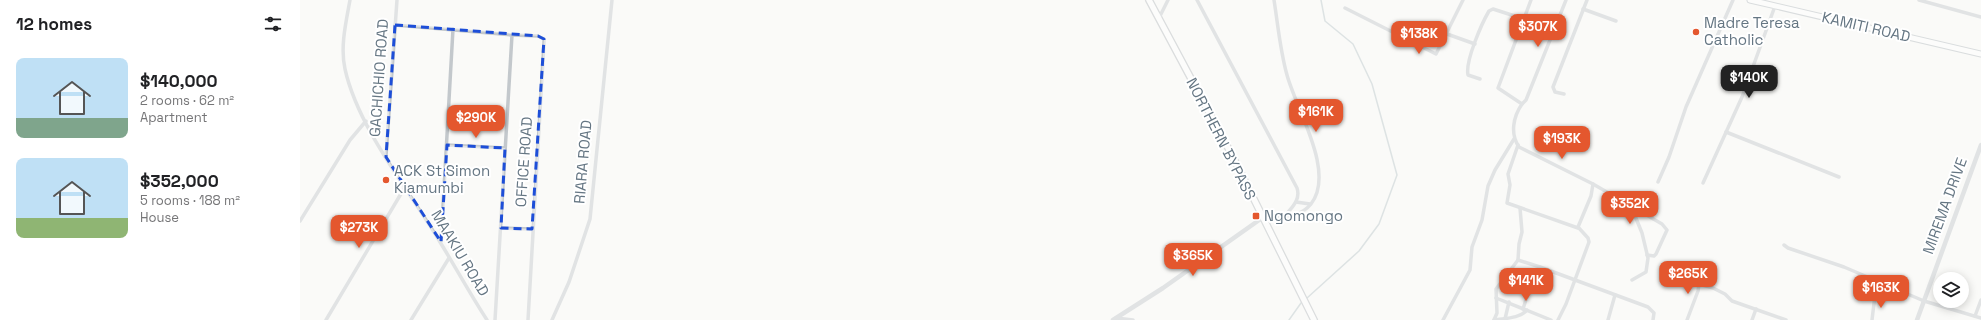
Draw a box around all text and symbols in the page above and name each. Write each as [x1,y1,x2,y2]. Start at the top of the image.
street label: KAMITI ROAD [1820,7,1912,46]
text: 12 homes [16,13,92,35]
icon: filters [262,13,284,35]
place label: Madre Teresa Catholic [1704,13,1800,49]
pin: $307K [1510,14,1566,48]
street label: GACHICHIO ROAD [365,18,392,138]
text: $307K [1518,18,1558,35]
pin: $138K [1391,21,1447,55]
text: $138K [1400,25,1438,42]
marker: Madre Teresa Catholic [1691,27,1701,37]
pin: $140K [1721,65,1777,99]
text: $140K [1730,69,1768,86]
text: $140,000 [140,70,217,92]
icon: home [48,74,96,122]
street label: NORTHERN BYPASS [1182,75,1260,203]
text: 2 rooms · 62 m² [140,92,234,109]
pin: $161K [1288,99,1344,133]
text: $161K [1298,103,1334,120]
pin: $290K [448,105,504,139]
text: Apartment [140,109,208,126]
text: $290K [456,109,496,126]
street label: OFFICE ROAD [511,116,536,208]
street label: RIARA ROAD [569,119,596,205]
pin: $193K [1534,126,1590,160]
text: $193K [1543,130,1581,147]
street label: MIREMA DRIVE [1918,155,1971,257]
place label: ACK St Simon Kiamumbi [394,161,490,197]
text: $352,000 [140,170,219,192]
icon: home [48,174,96,222]
marker: ACK St Simon Kiamumbi [381,175,391,185]
pin: $352K [1602,191,1658,225]
text: 5 rooms · 188 m² [140,192,240,209]
text: $352K [1610,195,1650,212]
street label: MAAKIU ROAD [427,206,494,299]
place label: Ngomongo [1264,206,1343,225]
text: House [140,209,179,226]
marker: Ngomongo [1251,211,1261,221]
pin: $273K [331,215,387,249]
text: $273K [340,219,378,236]
pin: $365K [1165,243,1221,277]
text: $365K [1173,247,1213,264]
pin: $265K [1660,261,1716,295]
text: $265K [1668,265,1708,282]
pin: $141K [1498,268,1554,302]
text: $141K [1508,272,1544,289]
map controls [1933,272,1969,308]
button: layers [1933,272,1969,308]
pin: $163K [1853,275,1909,309]
text: $163K [1862,279,1900,296]

